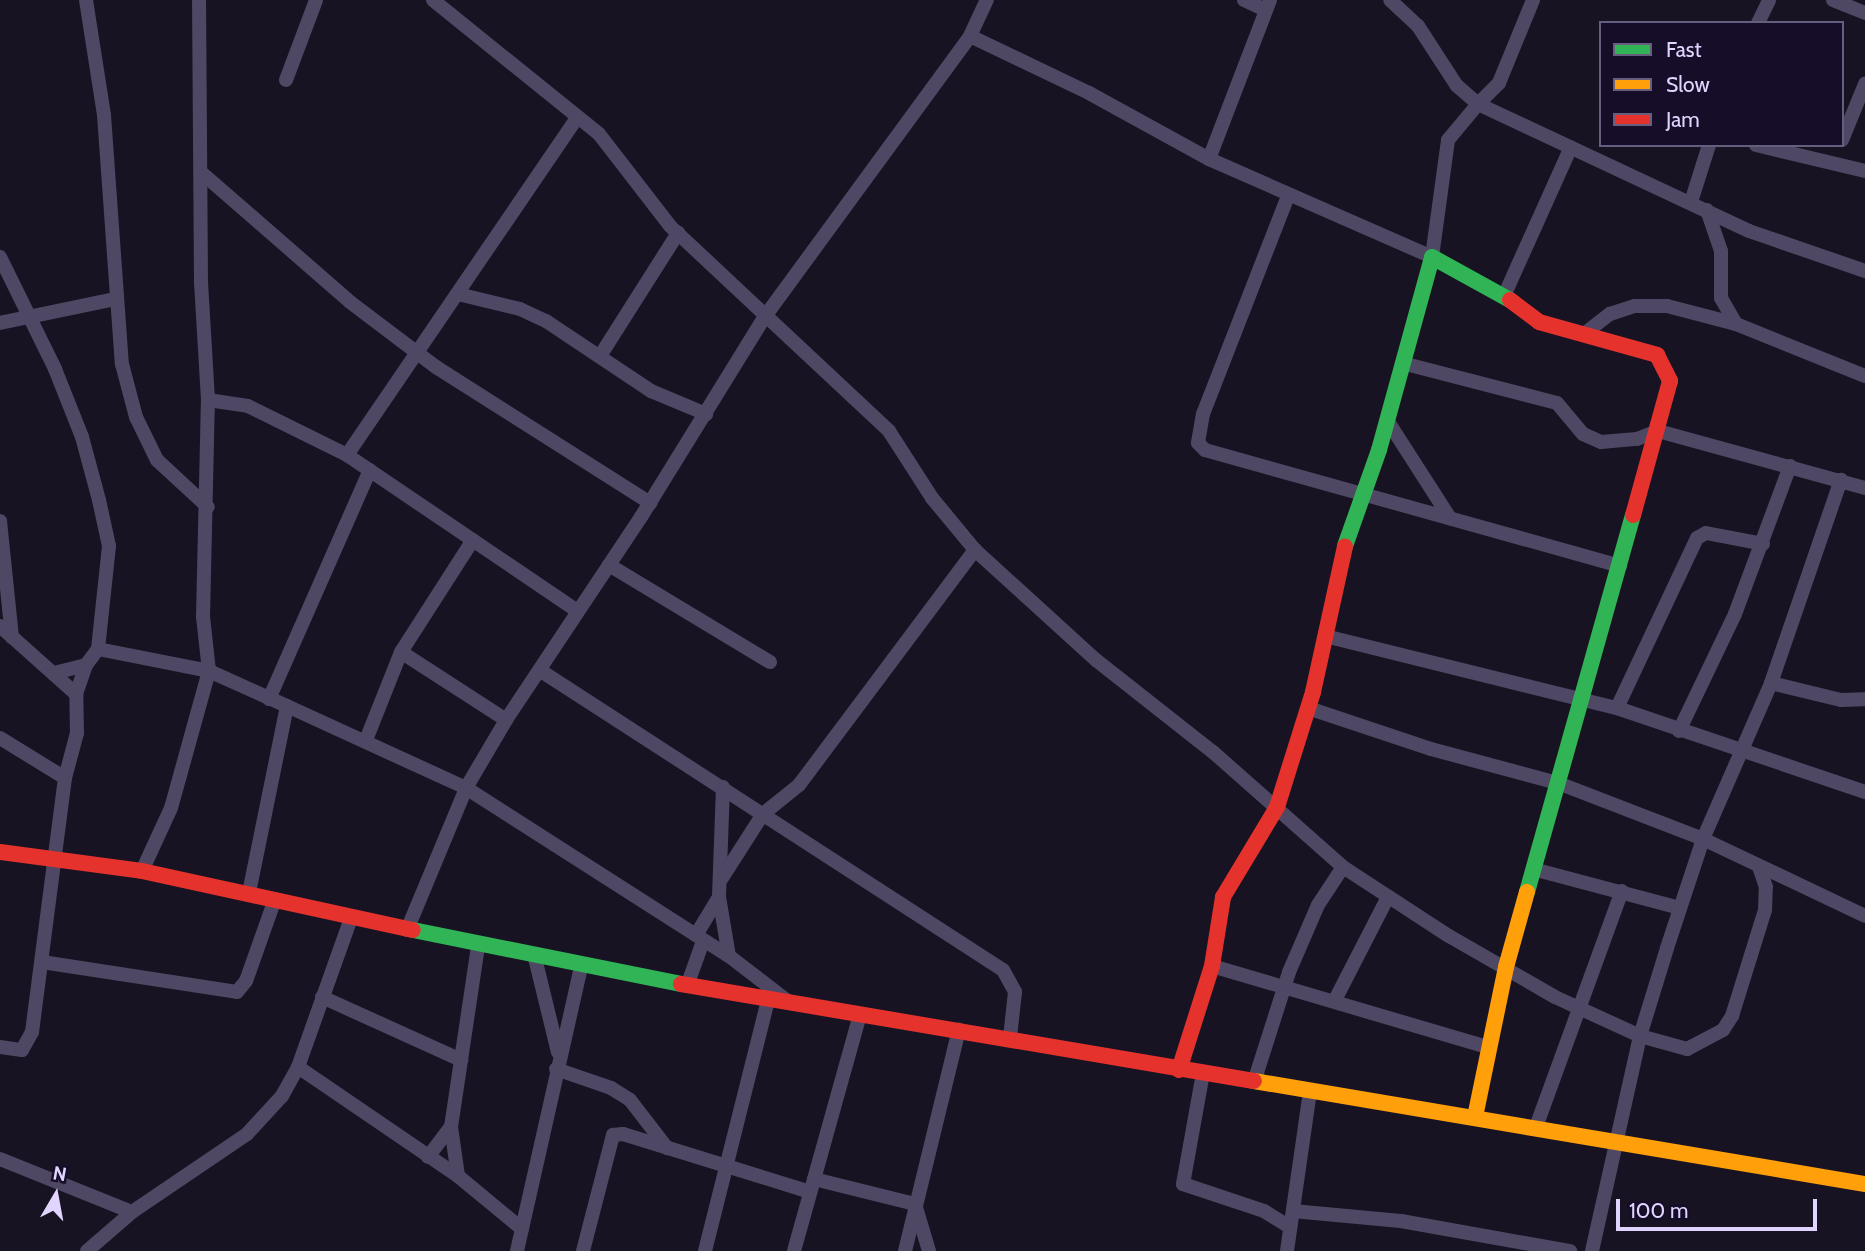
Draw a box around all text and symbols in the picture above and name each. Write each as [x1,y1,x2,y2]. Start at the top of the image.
legend [1599,21,1844,147]
text: Fast [1666,37,1702,62]
text: Slow [1666,72,1710,97]
text: Jam [1666,107,1700,132]
north arrow [21,1160,91,1230]
text: N [51,1161,68,1186]
scale bar [1620,1184,1821,1228]
text: 100 m [1629,1198,1688,1223]

